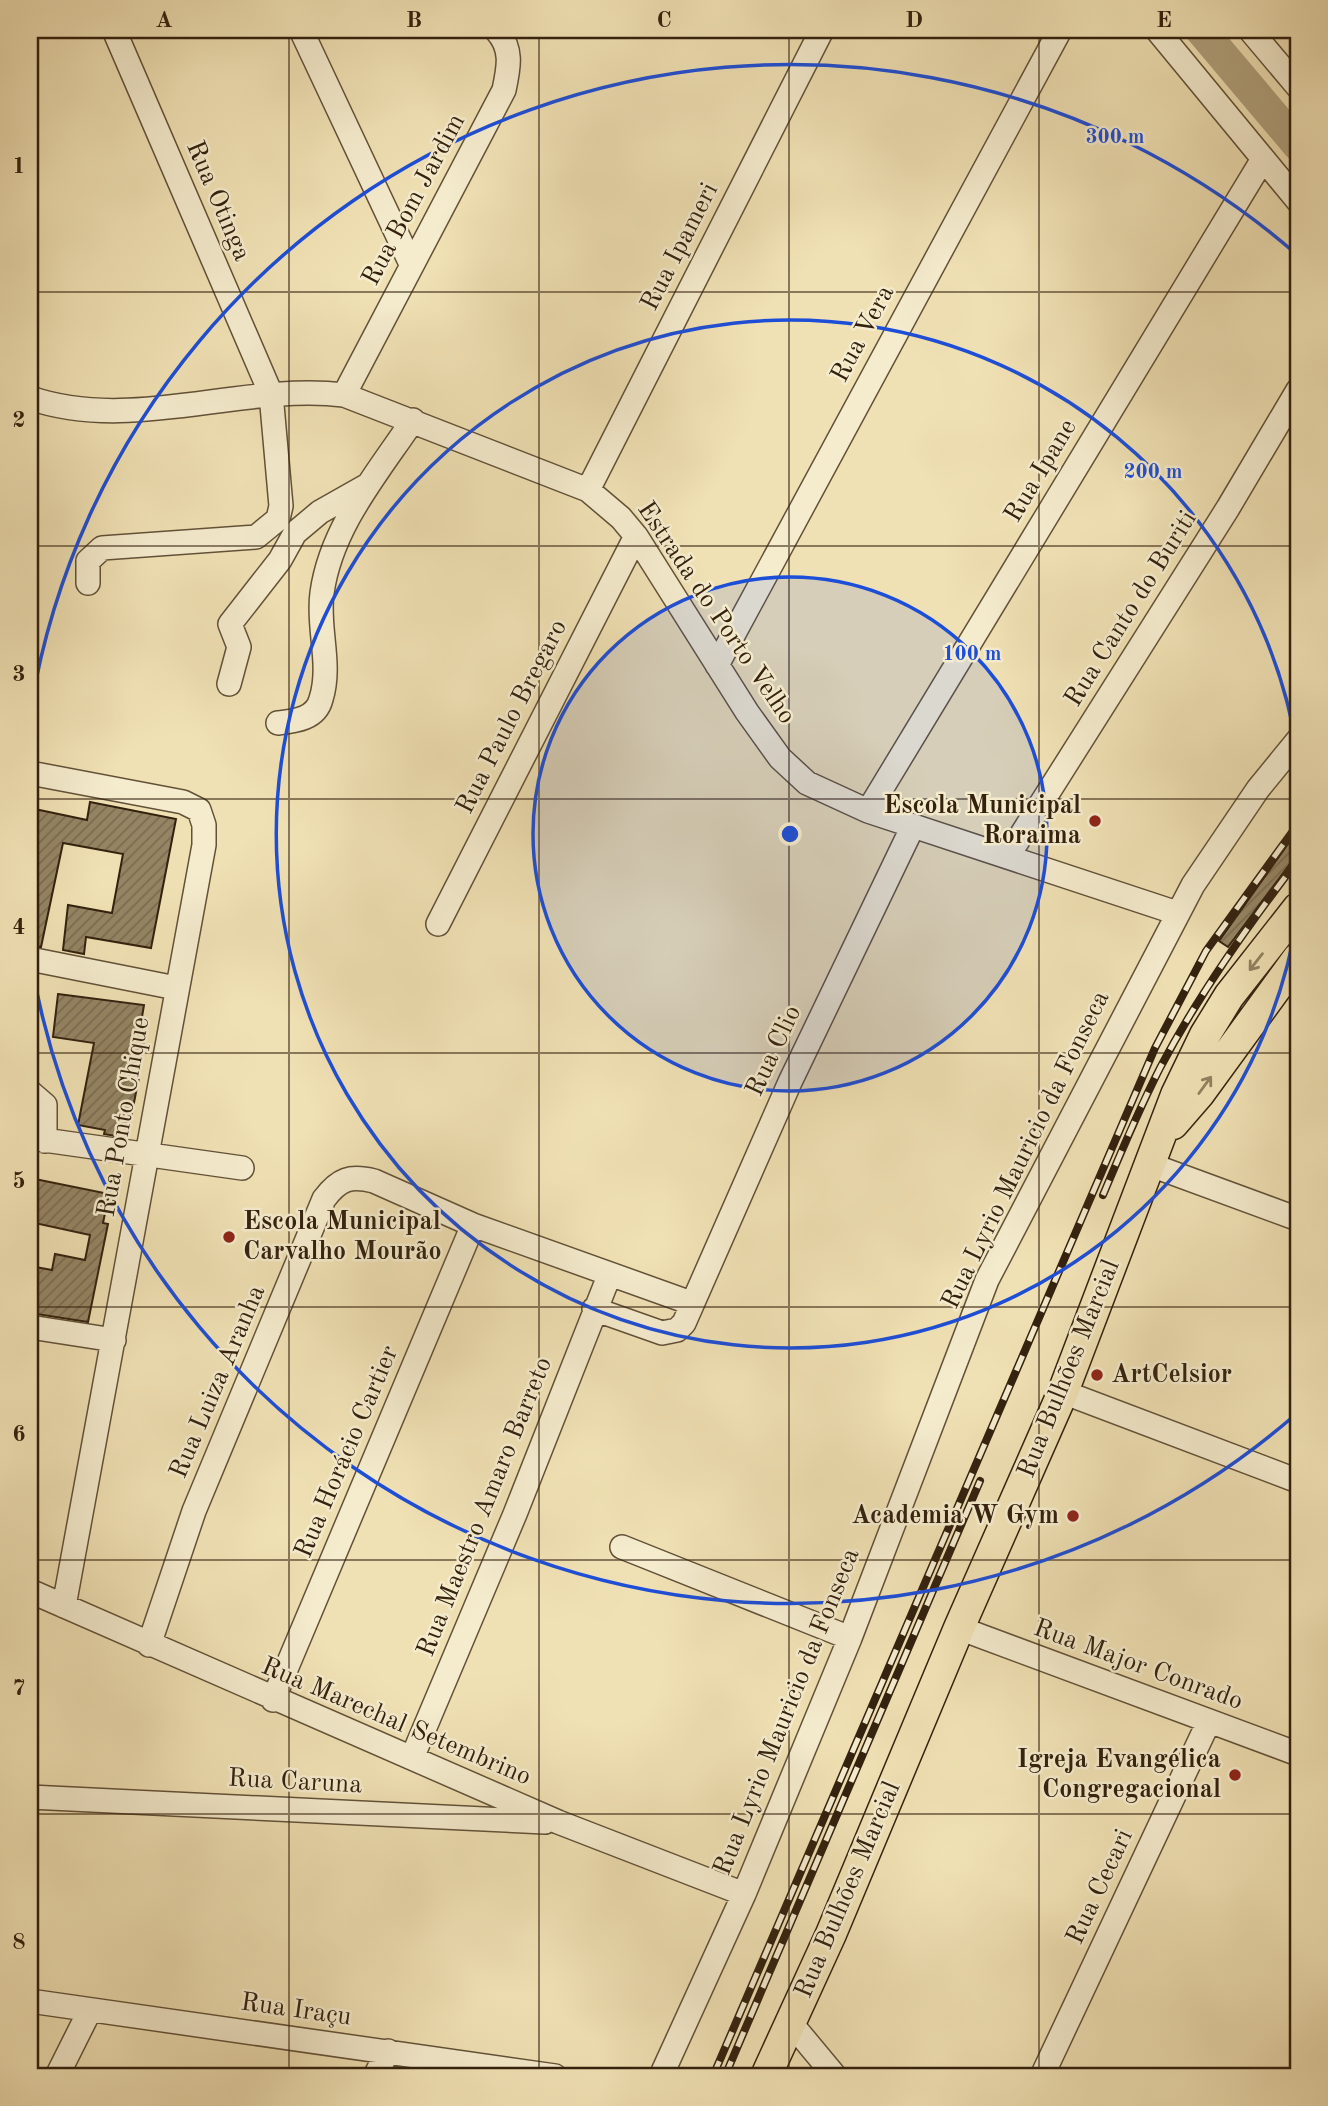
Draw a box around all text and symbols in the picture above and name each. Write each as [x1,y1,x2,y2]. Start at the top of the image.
text: A [155,9,173,32]
text: B [406,9,422,32]
text: C [656,9,672,32]
text: D [905,9,923,32]
text: E [1156,9,1172,32]
street label: Rua Bom Jardim [358,110,470,290]
text: 300 m [1085,127,1145,148]
street label: Rua Otinga [181,137,255,265]
text: 1 [12,155,26,178]
street label: Rua Ipameri [637,179,723,315]
street label: Rua Vera [827,281,899,387]
text: 2 [12,409,26,432]
street label: Rua Ipane [1000,415,1082,527]
text: 200 m [1123,462,1183,483]
street label: Estrada do Porto Velho [632,497,800,729]
street label: Rua Canto do Buriti [1060,506,1202,712]
street label: Rua Paulo Bregaro [452,616,572,818]
text: 100 m [942,644,1002,665]
text: 3 [12,663,26,686]
place label: Escola Municipal Roraima [883,793,1081,849]
marker: Escola Municipal Roraima [1087,813,1103,829]
centre of rings [778,822,802,846]
text: 4 [12,916,26,939]
one-way arrow [1248,952,1263,970]
street label: Rua Lyrio Mauricio da Fonseca [938,987,1115,1313]
street label: Rua Clio [742,1002,806,1100]
street label: Rua Ponto Chique [94,1015,154,1219]
one-way arrow [1198,1076,1213,1095]
text: 5 [12,1170,26,1193]
place label: Escola Municipal Carvalho Mourão [243,1209,442,1265]
marker: Escola Municipal Carvalho Mourão [221,1229,237,1245]
street label: Rua Bulhões Marcial [1013,1256,1125,1482]
street label: Rua Luiza Aranha [166,1282,270,1482]
street label: Rua Horácio Cartier [291,1342,404,1562]
street label: Rua Maestro Amaro Barreto [413,1353,557,1661]
place label: ArtCelsior [1111,1362,1232,1388]
marker: ArtCelsior [1089,1367,1105,1383]
text: 6 [12,1423,26,1446]
place label: Academia W Gym [851,1503,1059,1529]
marker: Academia W Gym [1065,1508,1081,1524]
street label: Rua Lyrio Mauricio da Fonseca [709,1545,865,1879]
street label: Rua Major Conrado [1030,1615,1246,1715]
street label: Rua Marechal Setembrino [257,1653,535,1791]
text: 7 [12,1677,26,1700]
place label: Igreja Evangélica Congregacional [1017,1747,1221,1803]
street label: Rua Caruna [227,1766,363,1799]
marker: Igreja Evangélica Congregacional [1227,1767,1243,1783]
street label: Rua Bulhões Marcial [791,1778,905,2002]
street label: Rua Cecari [1062,1825,1138,1949]
text: 8 [12,1931,26,1954]
street label: Rua Iraçu [239,1989,353,2031]

